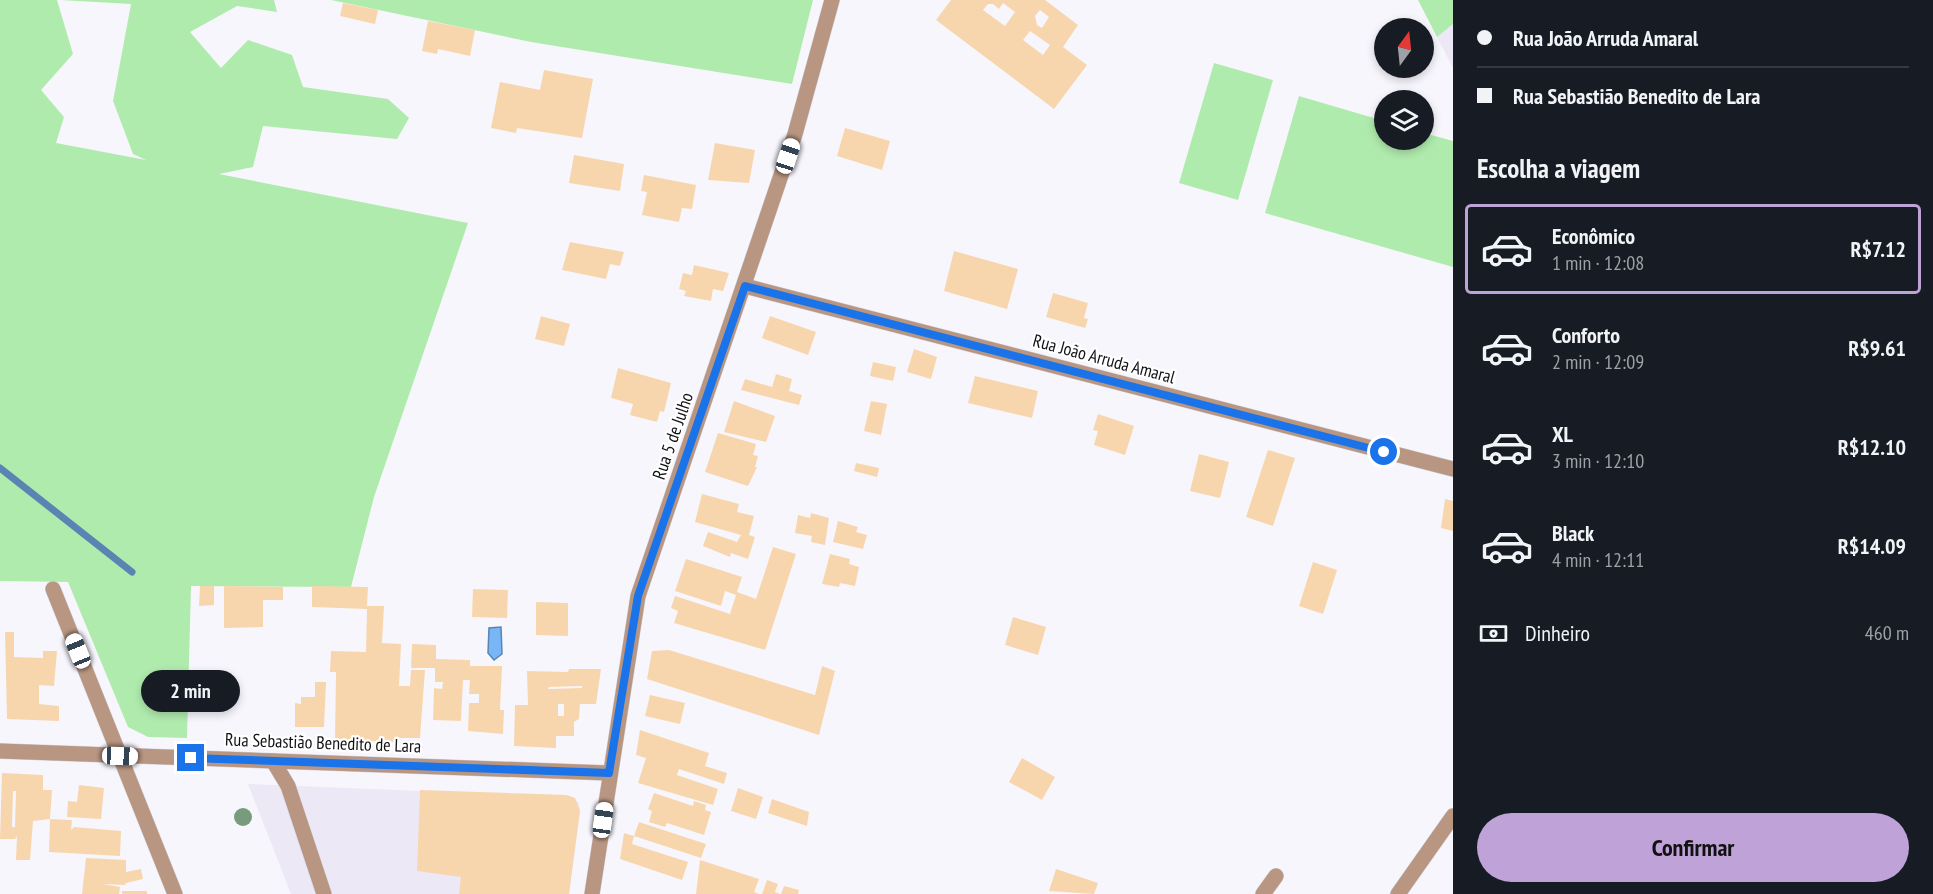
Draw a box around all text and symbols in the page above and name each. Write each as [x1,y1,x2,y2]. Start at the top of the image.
north arrow [1374,18,1434,78]
map controls [1374,18,1434,150]
text: Rua João Arruda Amaral [1513,24,1698,52]
text: Rua Sebastião Benedito de Lara [1513,82,1760,110]
button: layers [1374,90,1434,150]
car [774,136,802,176]
text: Escolha a viagem [1477,151,1640,185]
icon: car [1480,222,1534,276]
text: Econômico [1552,222,1635,250]
text: R$7.12 [1850,235,1906,263]
text: 1 min · 12:08 [1552,250,1644,276]
icon: car [1480,321,1534,375]
text: Conforto [1552,321,1620,349]
street label: Rua João Arruda Amaral [1031,328,1178,389]
text: R$9.61 [1848,334,1906,362]
text: 2 min · 12:09 [1552,349,1644,375]
street label: Rua 5 de Julho [647,389,698,482]
icon: car [1480,420,1534,474]
text: XL [1552,420,1573,448]
text: R$12.10 [1838,433,1906,461]
route start [1370,438,1397,465]
text: 3 min · 12:10 [1552,448,1644,474]
icon: car [1480,519,1534,573]
text: Black [1552,519,1594,547]
text: R$14.09 [1838,532,1906,560]
text: 4 min · 12:11 [1552,547,1644,573]
icon: cash [1477,617,1510,650]
text: Dinheiro [1525,619,1590,647]
text: 460 m [1865,620,1909,646]
car [63,631,93,671]
callout: 2 min [142,671,240,713]
text: 2 min [170,678,211,704]
street label: Rua Sebastião Benedito de Lara [225,728,422,757]
route end [177,744,204,771]
car [102,746,138,766]
car [592,801,614,839]
button: Confirmar [1477,813,1909,882]

